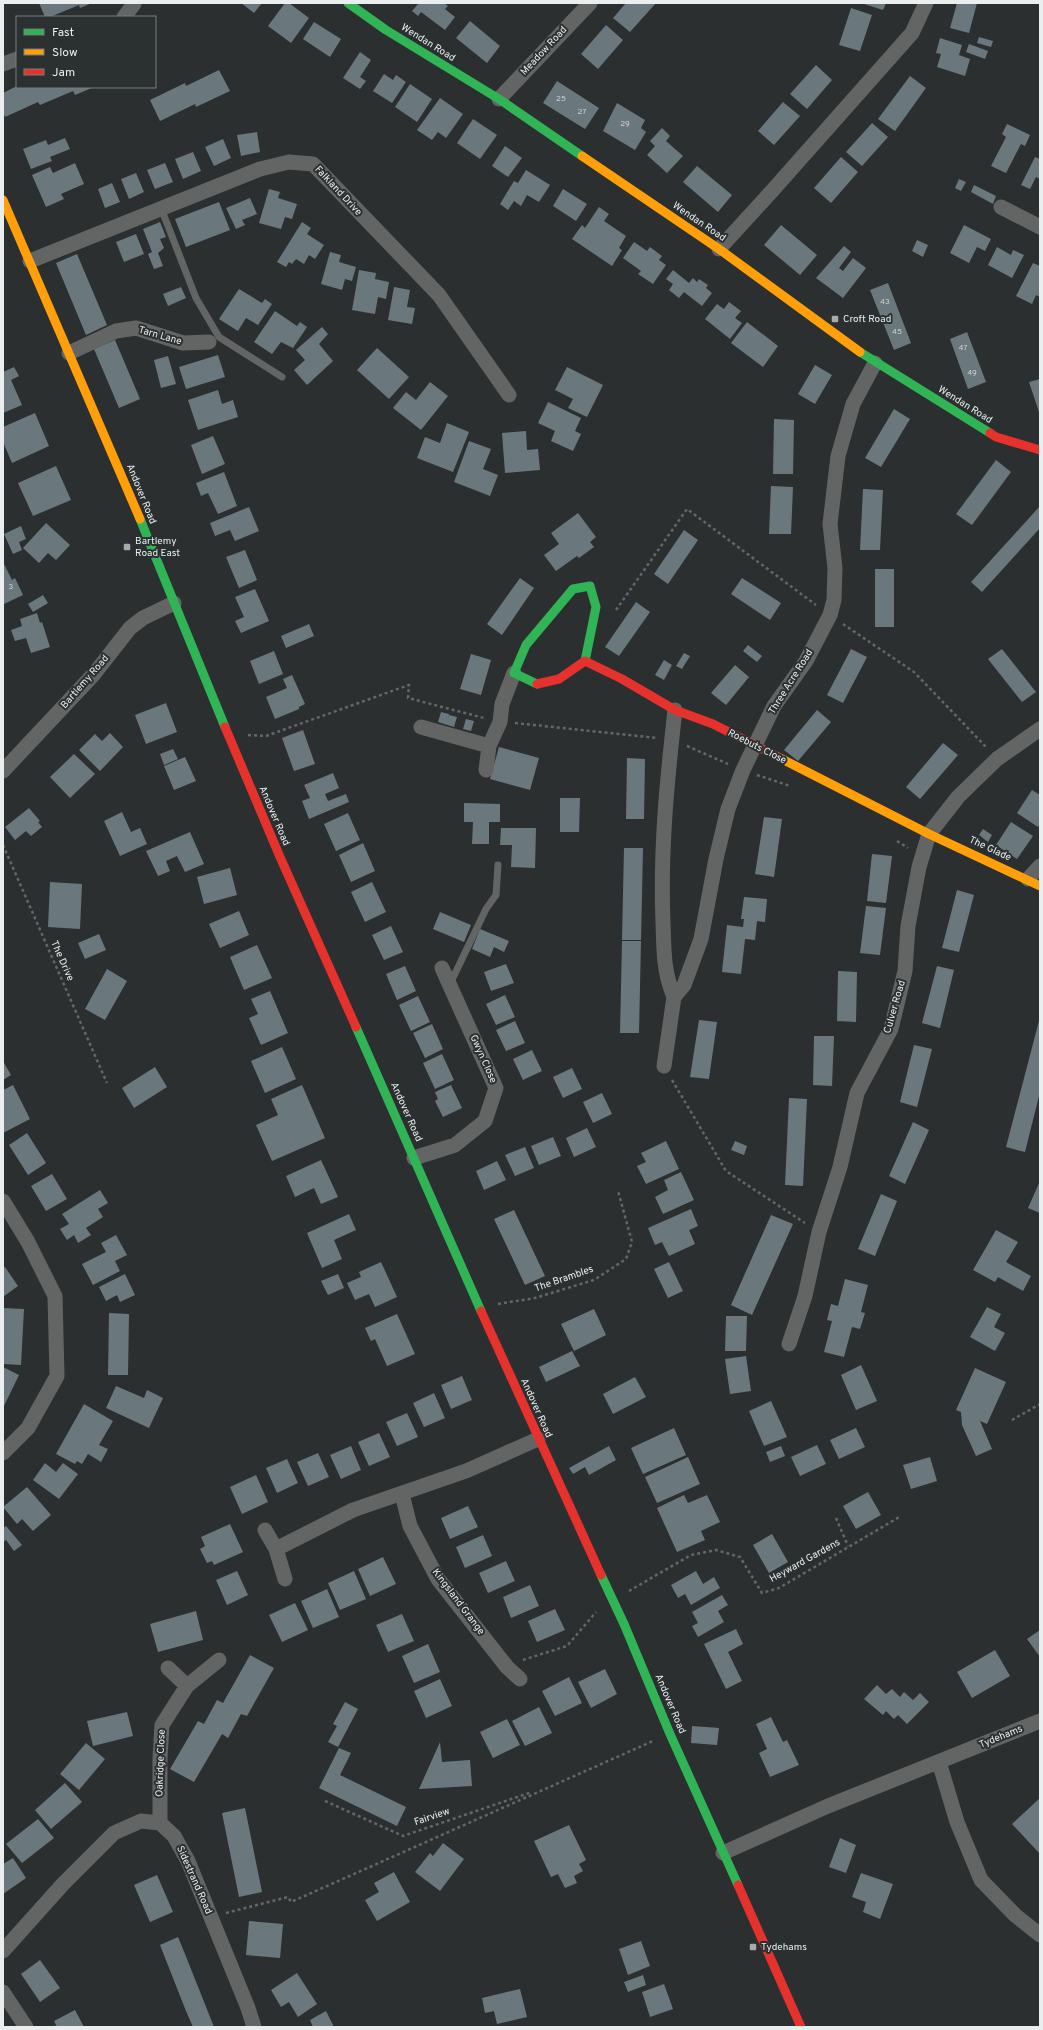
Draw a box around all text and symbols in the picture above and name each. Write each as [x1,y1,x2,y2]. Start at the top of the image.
legend [16,16,156,88]
street label: Wendan Road [398,21,458,65]
street label: Meadow Road [518,24,570,78]
text: Fast [52,25,74,41]
text: Slow [52,45,78,61]
text: Jam [52,65,75,81]
house number: 25 [556,94,566,104]
house number: 27 [578,107,587,117]
house number: 29 [620,119,630,129]
street label: Falkland Drive [312,163,364,219]
street label: Wendan Road [670,199,728,245]
house number: 43 [880,297,890,307]
place label: Croft Road [843,313,891,326]
marker: Croft Road [830,314,840,324]
street label: Tarn Lane [137,324,183,348]
house number: 45 [892,327,902,337]
house number: 47 [958,343,968,353]
house number: 49 [967,368,977,378]
street label: Wendan Road [935,383,995,427]
street label: Andover Road [123,462,159,526]
place label: Bartlemy Road East [135,535,180,560]
marker: Bartlemy Road East [122,542,132,552]
house number: 3 [9,582,14,592]
street label: Three Acre Road [766,647,816,717]
street label: Bartlemy Road [58,652,112,712]
street label: Roebuts Close [726,727,788,767]
street label: Andover Road [256,784,292,848]
street label: The Glade [967,834,1013,864]
street label: The Drive [47,939,77,983]
street label: Culver Road [881,979,909,1035]
street label: Gwyn Close [467,1033,499,1085]
street label: Andover Road [387,1080,425,1144]
street label: The Brambles [533,1263,596,1295]
street label: Andover Road [517,1376,555,1440]
street label: Heyward Gardens [767,1536,843,1586]
street label: Kingsland Grange [429,1566,487,1638]
street label: Andover Road [652,1672,688,1736]
street label: Tydehams [977,1722,1025,1752]
street label: Oakridge Close [153,1729,169,1797]
street label: Fairview [413,1805,451,1829]
street label: Sidestrand Road [173,1844,215,1916]
place label: Tydehams [761,1941,807,1954]
marker: Tydehams [748,1942,758,1952]

